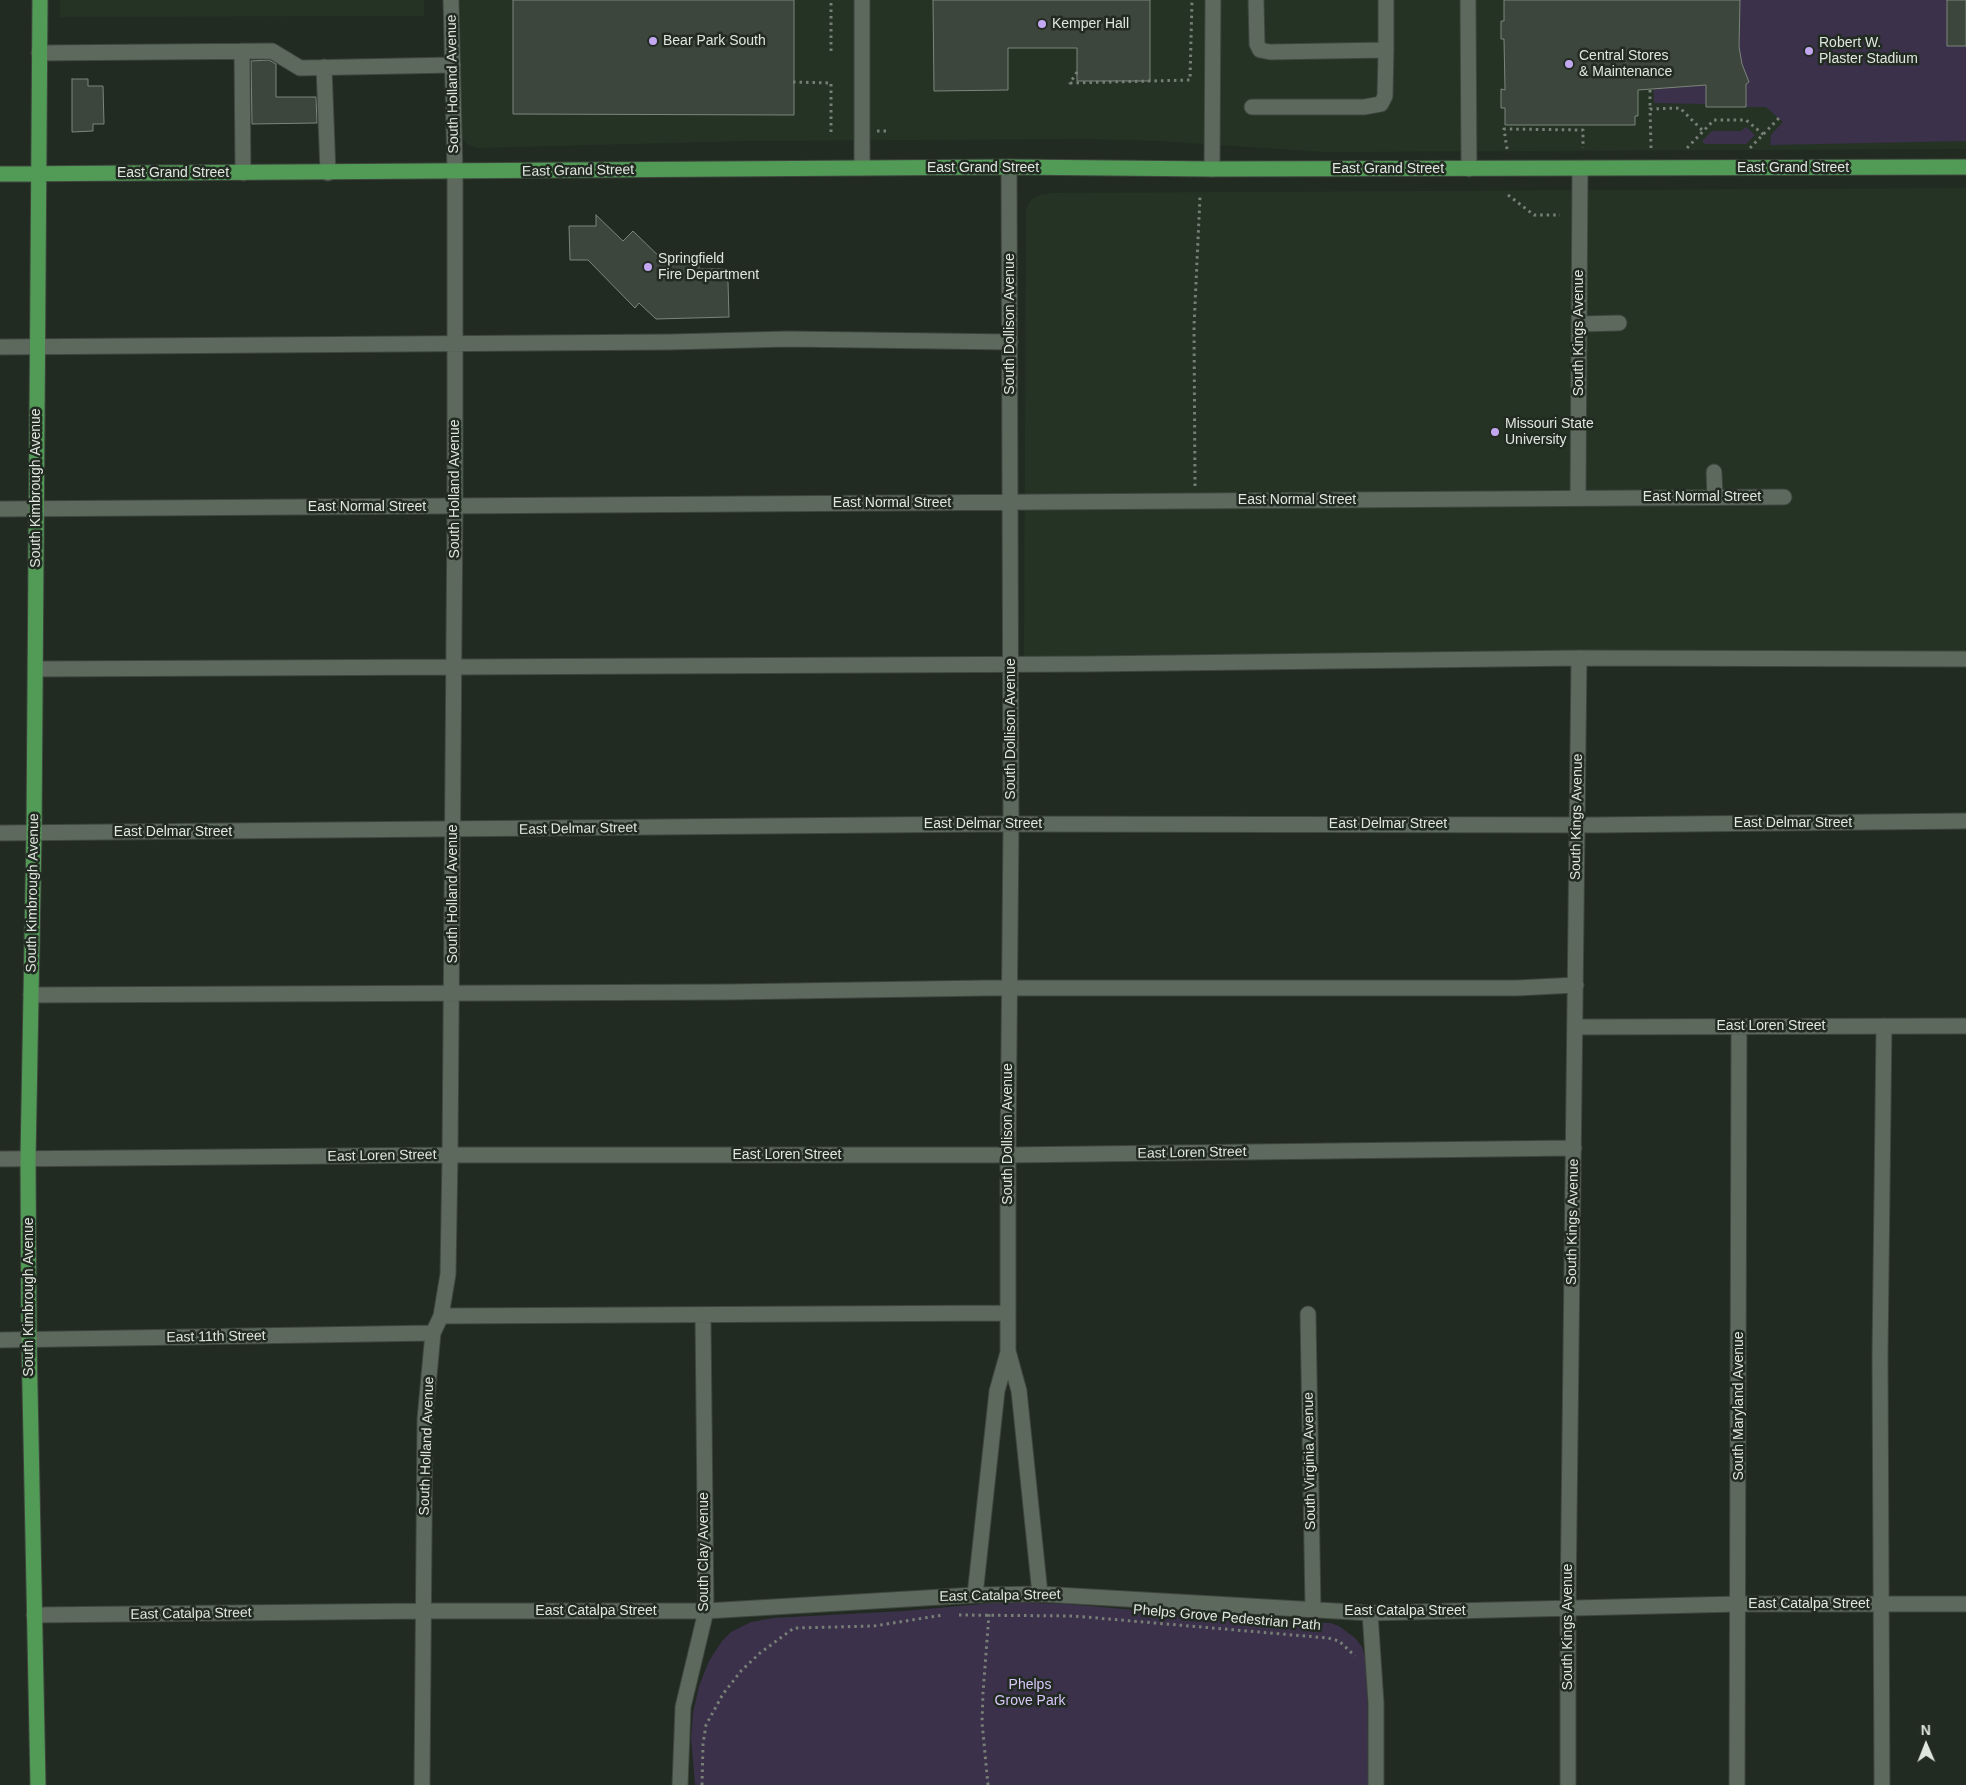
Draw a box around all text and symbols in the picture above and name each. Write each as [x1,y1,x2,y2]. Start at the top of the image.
street label: South Holland Avenue [443,14,463,154]
place label: Kemper Hall [1052,16,1129,32]
marker: Kemper Hall [1036,18,1048,30]
place label: Bear Park South [663,33,766,49]
marker: Bear Park South [647,35,659,47]
place label: Robert W. Plaster Stadium [1819,35,1918,68]
marker: Robert W. Plaster Stadium [1803,45,1815,57]
place label: Central Stores & Maintenance [1579,48,1672,80]
marker: Central Stores & Maintenance [1563,58,1575,70]
street label: East Grand Street [927,160,1039,176]
street label: East Grand Street [1737,160,1849,176]
street label: East Grand Street [1332,161,1444,177]
street label: East Grand Street [522,162,634,180]
street label: East Grand Street [117,165,229,181]
place label: Springfield Fire Department [658,251,759,284]
street label: South Dollison Avenue [1002,253,1018,395]
marker: Springfield Fire Department [642,261,654,273]
street label: South Kings Avenue [1571,270,1587,396]
street label: South Kimbrough Avenue [28,408,44,568]
place label: Missouri State University [1505,416,1594,448]
street label: South Holland Avenue [447,419,463,559]
marker: Missouri State University [1489,426,1501,438]
street label: East Normal Street [1643,489,1761,505]
street label: East Normal Street [1238,492,1356,508]
street label: East Normal Street [833,495,951,511]
street label: East Normal Street [308,499,426,515]
street label: South Dollison Avenue [1003,658,1019,800]
street label: South Kings Avenue [1567,754,1587,880]
street label: South Kimbrough Avenue [23,813,43,973]
street label: East Delmar Street [1734,815,1852,831]
street label: East Delmar Street [924,816,1042,832]
street label: East Delmar Street [1329,816,1447,832]
street label: East Delmar Street [519,820,637,838]
street label: East Delmar Street [114,824,232,840]
street label: South Holland Avenue [445,824,461,964]
street label: East Loren Street [1717,1018,1825,1034]
street label: South Dollison Avenue [1000,1063,1016,1205]
street label: East Loren Street [1137,1144,1247,1162]
street label: East Loren Street [327,1147,437,1165]
street label: East Loren Street [733,1147,841,1163]
street label: South Kings Avenue [1563,1159,1583,1285]
street label: South Kimbrough Avenue [21,1217,37,1377]
street label: East 11th Street [166,1328,266,1346]
street label: South Maryland Avenue [1731,1331,1747,1481]
street label: South Holland Avenue [416,1376,438,1516]
street label: South Virginia Avenue [1300,1392,1320,1530]
street label: South Clay Avenue [696,1492,712,1612]
street label: South Kings Avenue [1560,1564,1576,1690]
street label: East Catalpa Street [939,1587,1061,1605]
street label: East Catalpa Street [1748,1596,1870,1612]
street label: Phelps Grove Pedestrian Path [1132,1601,1322,1635]
street label: East Catalpa Street [535,1603,657,1619]
street label: East Catalpa Street [1344,1603,1466,1619]
street label: East Catalpa Street [130,1605,252,1623]
park label: Phelps Grove Park [995,1677,1065,1710]
north arrow [1901,1720,1951,1770]
text: N [1921,1722,1931,1738]

